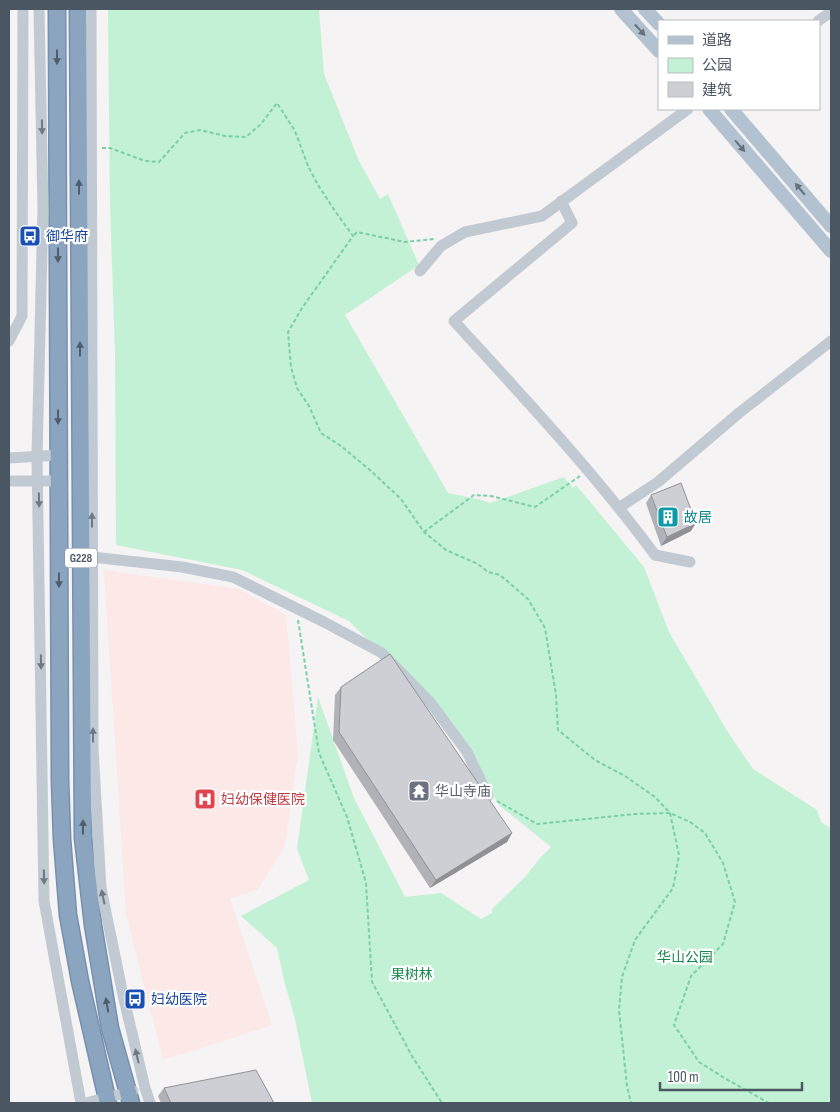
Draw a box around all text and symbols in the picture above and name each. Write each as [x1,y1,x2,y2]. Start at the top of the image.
legend [658,20,820,110]
one-way arrow [634,23,646,35]
text: 道路 [702,31,732,50]
one-way arrow [53,50,61,66]
text: 公园 [702,56,732,75]
text: 建筑 [702,81,732,100]
one-way arrow [38,120,46,136]
one-way arrow [735,139,746,152]
one-way arrow [75,179,83,195]
one-way arrow [794,182,805,195]
bus stop icon: 御华府 [18,224,42,248]
place label: 御华府 [46,228,88,245]
one-way arrow [54,247,62,263]
one-way arrow [76,341,84,357]
one-way arrow [54,410,62,426]
one-way arrow [35,492,43,508]
building icon: 故居 [656,505,680,529]
place label: 故居 [684,509,712,526]
one-way arrow [88,512,96,528]
road number: G228 [65,548,97,568]
one-way arrow [55,572,63,588]
one-way arrow [37,655,45,671]
one-way arrow [88,727,96,743]
temple icon: 华山寺庙 [407,779,431,803]
place label: 华山寺庙 [435,783,491,800]
hospital icon: 妇幼保健医院 [193,787,217,811]
place label: 妇幼保健医院 [221,791,305,808]
one-way arrow [79,819,87,835]
one-way arrow [40,870,48,886]
one-way arrow [99,890,107,905]
park label: 华山公园 [657,949,713,966]
park label: 果树林 [391,966,433,983]
bus stop icon: 妇幼医院 [123,987,147,1011]
place label: 妇幼医院 [151,991,207,1008]
one-way arrow [102,997,110,1013]
one-way arrow [133,1049,141,1064]
scale bar [660,1060,802,1092]
text: 100 m [668,1068,699,1087]

